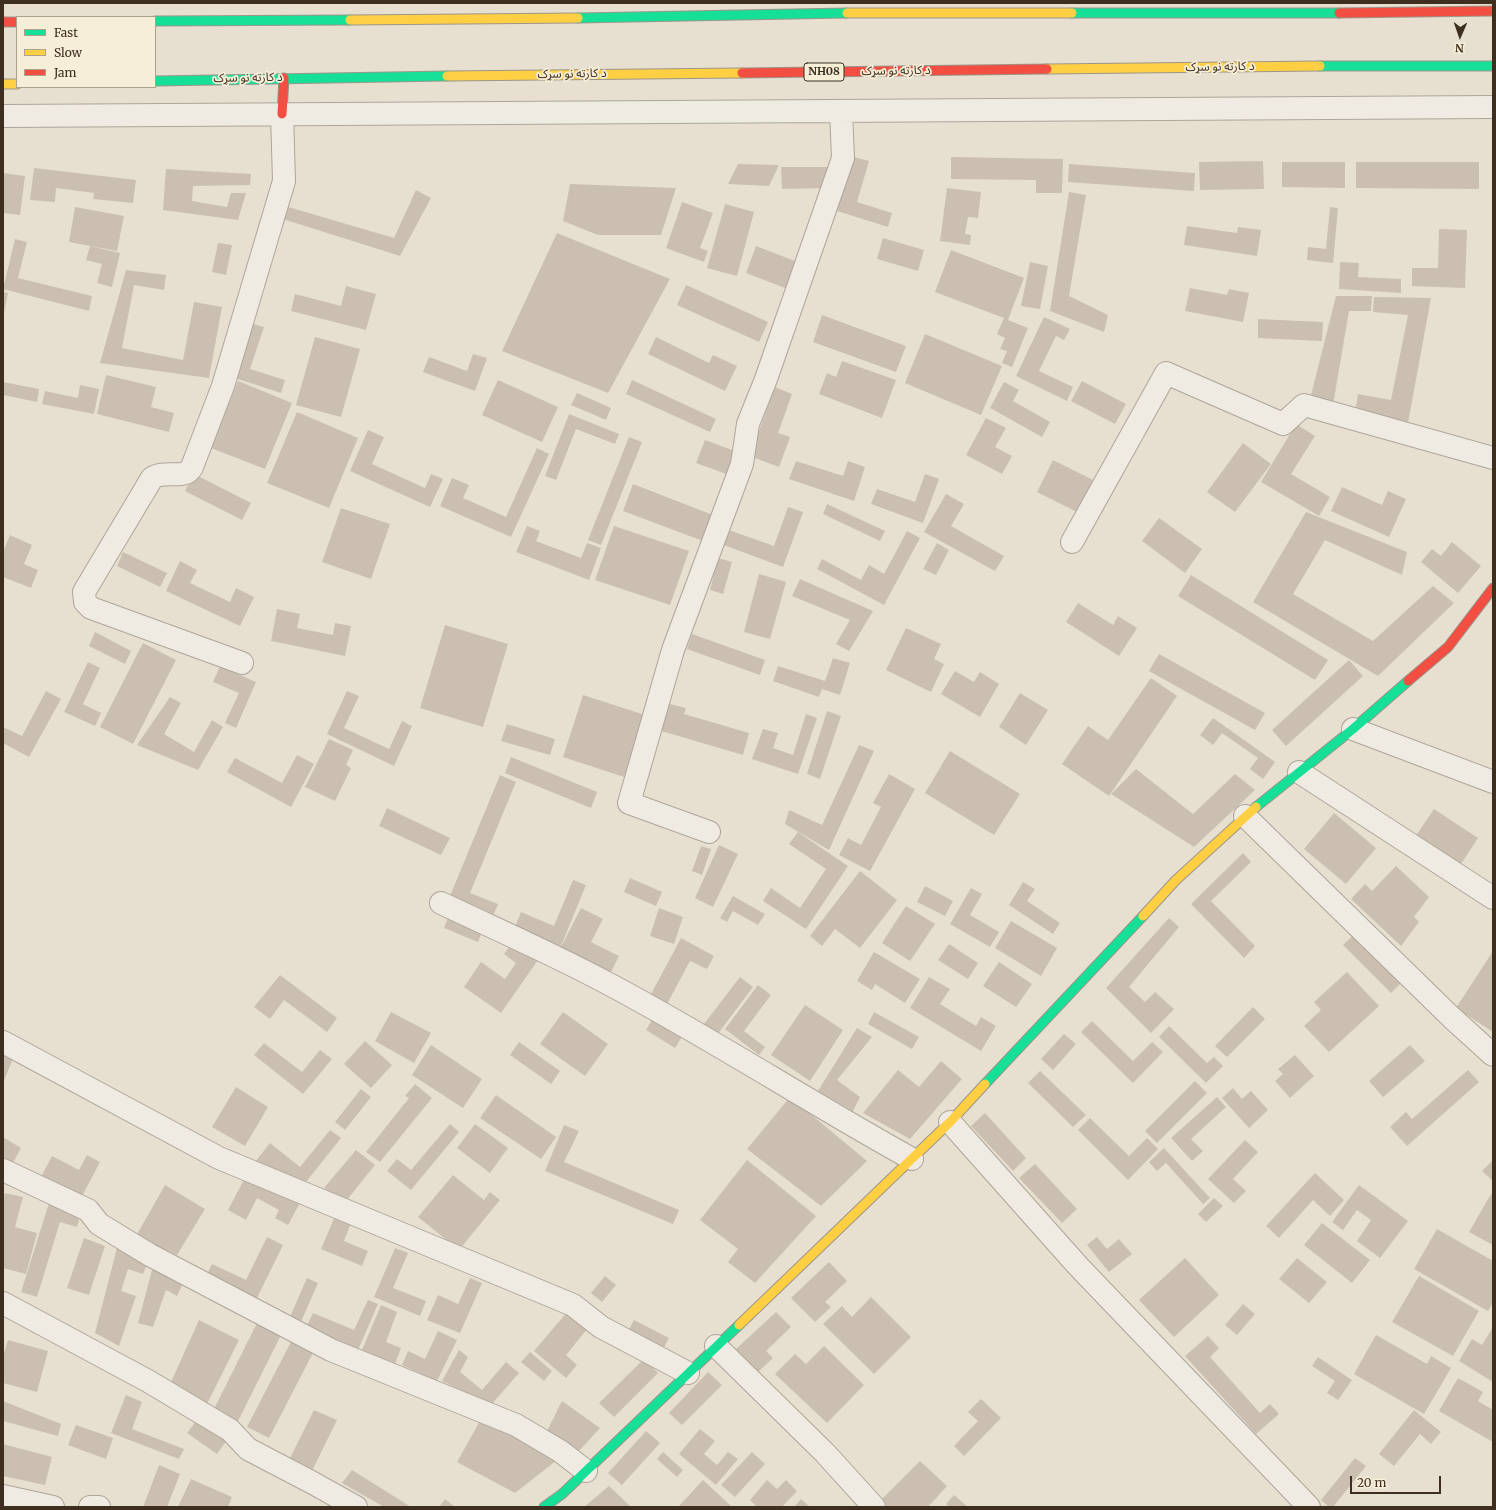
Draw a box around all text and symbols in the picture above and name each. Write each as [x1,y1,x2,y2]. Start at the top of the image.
legend [16,16,156,88]
north arrow [1440,16,1480,56]
text: Fast [54,25,78,40]
text: N [1455,41,1464,55]
text: Slow [54,45,82,60]
street label: د کارته نو سړک [1185,59,1255,75]
road number: NH08 [804,63,844,81]
street label: د کارته نو سړک [861,63,931,79]
text: Jam [54,65,76,80]
street label: د کارته نو سړک [537,66,607,82]
street label: د کارته نو سړک [213,70,283,86]
scale bar [1352,1468,1443,1494]
text: 20 m [1357,1475,1386,1490]

